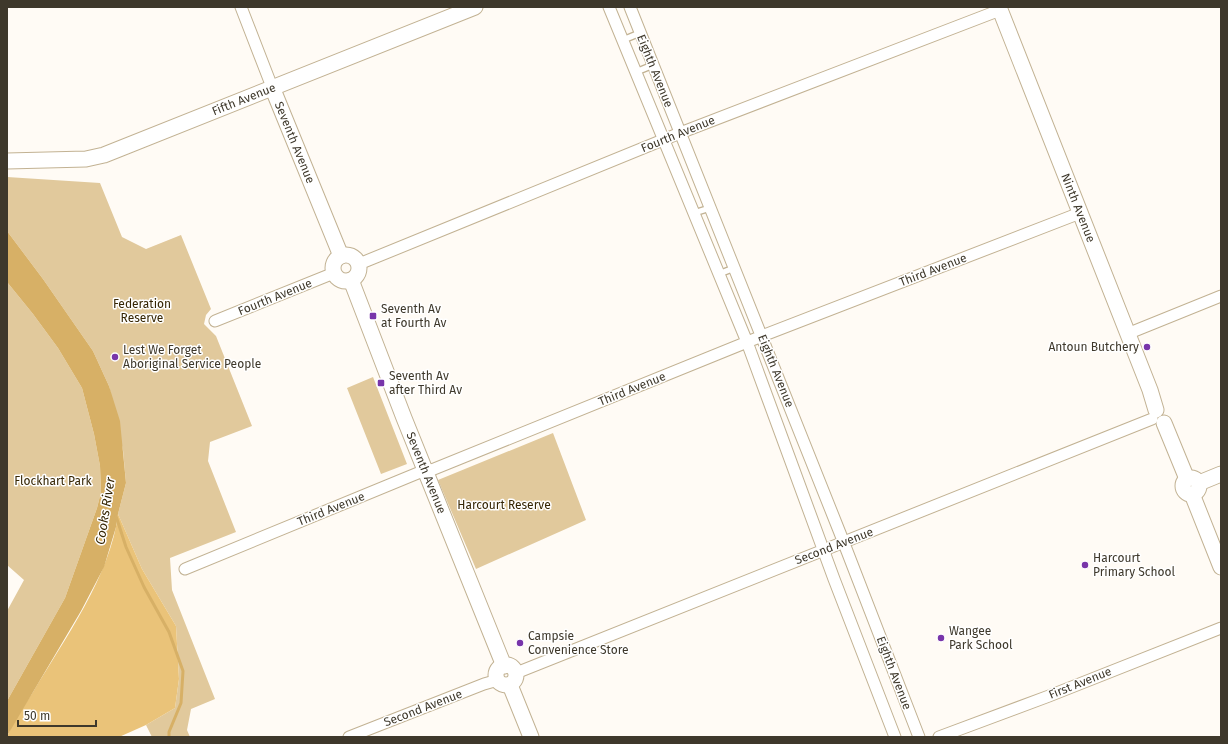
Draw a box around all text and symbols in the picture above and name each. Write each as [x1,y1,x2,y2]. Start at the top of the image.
street label: Eighth Avenue [634,32,676,110]
street label: Fifth Avenue [210,80,278,118]
street label: Seventh Avenue [272,100,318,185]
street label: Fourth Avenue [639,113,717,155]
street label: Ninth Avenue [1058,171,1098,245]
street label: Third Avenue [897,251,969,289]
street label: Fourth Avenue [236,276,314,318]
park label: Federation Reserve [113,297,171,325]
place label: Seventh Av at Fourth Av [381,302,447,330]
marker: Seventh Av at Fourth Av [368,311,378,321]
street label: Eighth Avenue [755,332,797,410]
place label: Antoun Butchery [1048,340,1139,354]
marker: Antoun Butchery [1142,342,1152,352]
place label: Lest We Forget Aboriginal Service People [123,343,261,371]
marker: Lest We Forget Aboriginal Service People [110,352,120,362]
place label: Seventh Av after Third Av [389,369,462,397]
street label: Third Avenue [596,369,668,409]
marker: Seventh Av after Third Av [376,378,386,388]
street label: Seventh Avenue [403,430,449,516]
park label: Flockhart Park [14,474,93,488]
water label: Cooks River [92,475,118,546]
street label: Third Avenue [295,489,367,529]
park label: Harcourt Reserve [457,498,551,512]
street label: Second Avenue [793,525,875,567]
place label: Harcourt Primary School [1093,551,1176,579]
marker: Harcourt Primary School [1080,560,1090,570]
place label: Wangee Park School [949,624,1013,652]
place label: Campsie Convenience Store [528,629,629,657]
marker: Wangee Park School [936,633,946,643]
street label: Eighth Avenue [874,634,914,712]
marker: Campsie Convenience Store [515,638,525,648]
street label: First Avenue [1047,664,1113,702]
street label: Second Avenue [382,687,464,729]
scale bar [18,702,96,728]
text: 50 m [24,709,50,723]

